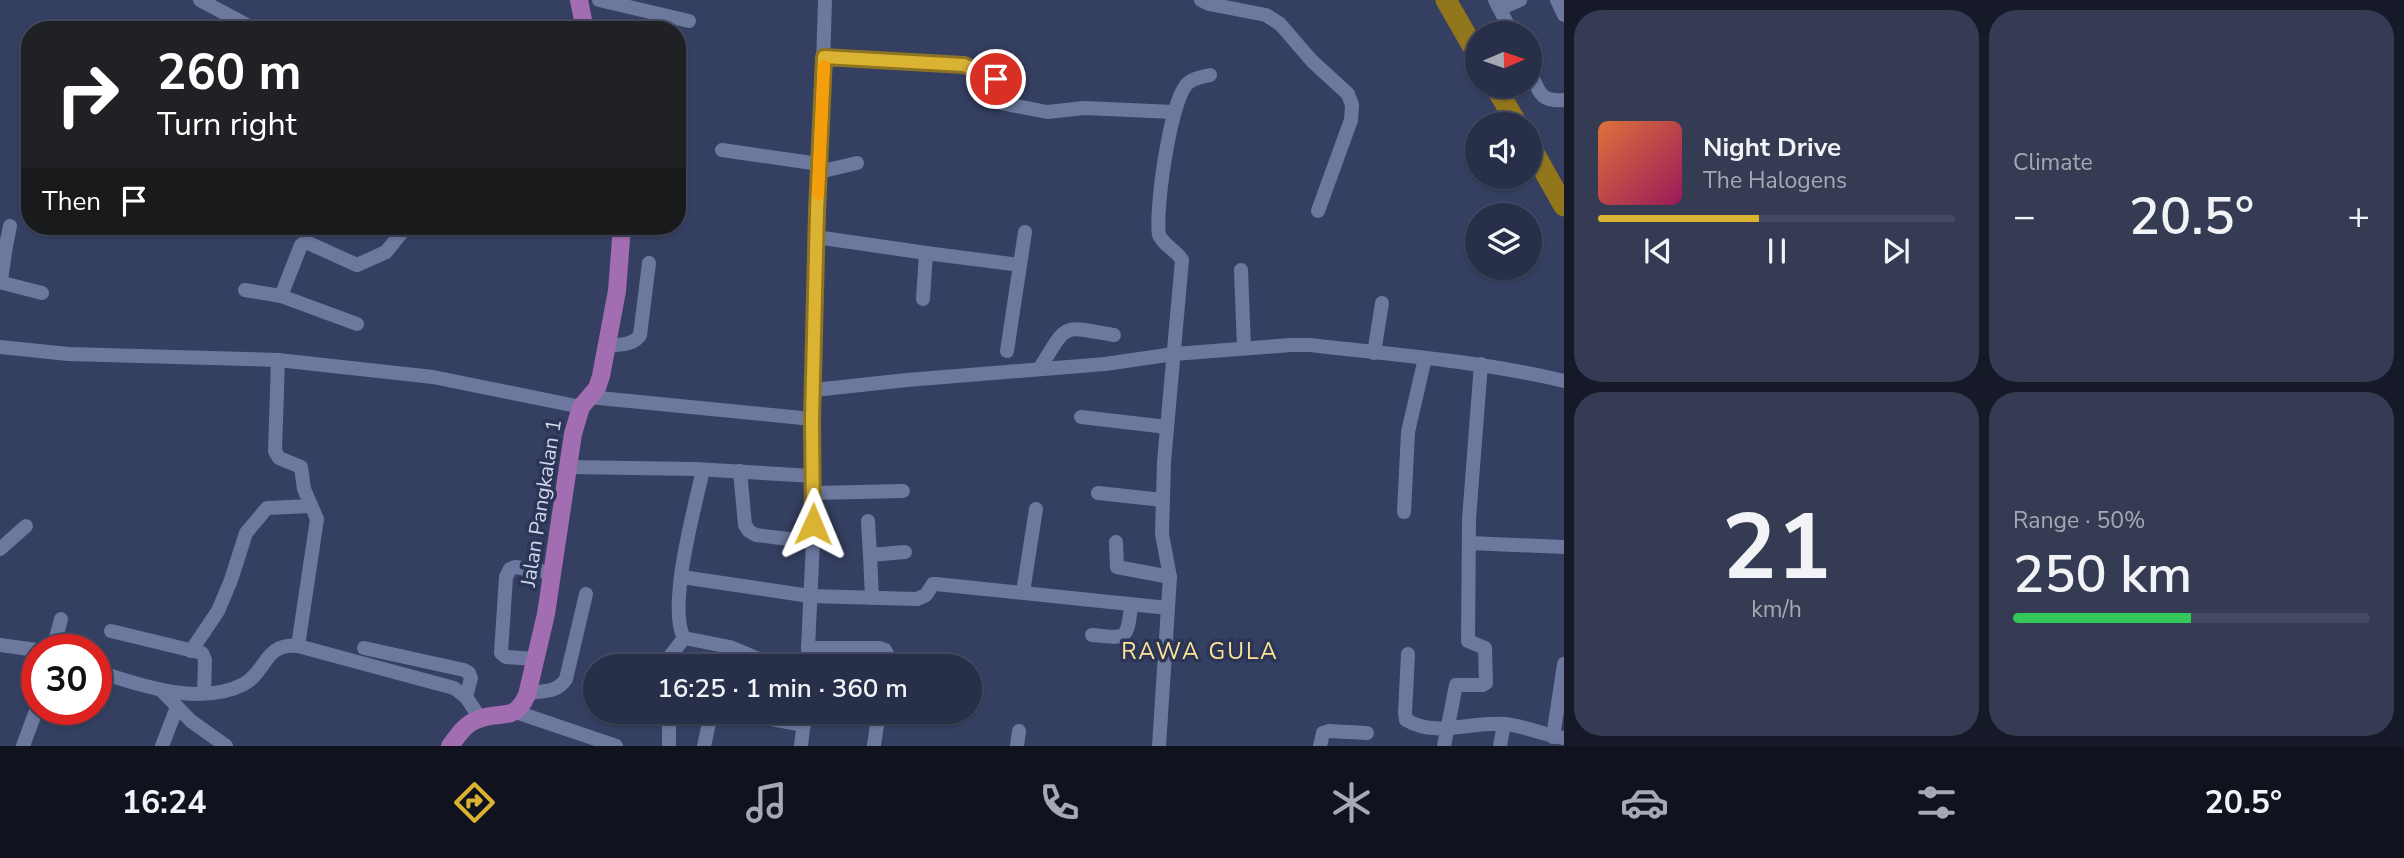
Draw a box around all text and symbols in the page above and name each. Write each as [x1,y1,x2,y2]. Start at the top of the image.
north arrow [1465,21,1542,98]
map controls [1465,21,1542,280]
text: 260 m [157,39,301,106]
icon: right [42,49,133,140]
pin [966,49,1026,109]
icon: arrive [977,60,1015,98]
text: Turn right [157,103,297,146]
button: sound [1465,112,1542,189]
text: Night Drive [1703,130,1841,165]
text: Climate [2013,147,2093,178]
text: The Halogens [1703,165,1847,196]
text: 20.5° [2129,181,2254,252]
icon: arrive [115,182,153,220]
text: Then [42,184,101,219]
text: − [2013,191,2036,242]
text: + [2347,191,2370,242]
button: layers [1465,203,1542,280]
icon: previous [1639,232,1677,270]
icon: pause [1758,232,1796,270]
icon: next [1877,232,1915,270]
street label: Jalan Pangkalan 1 [514,417,568,590]
text: 21 [1722,486,1831,610]
position arrow [776,487,850,561]
text: Range · 50% [2013,505,2145,536]
text: 250 km [2013,539,2192,610]
text: km/h [1751,594,1802,625]
speed limit sign: 30 [21,634,112,725]
district label: RAWA GULA [1121,636,1279,667]
text: 16:25 · 1 min · 360 m [657,671,908,706]
icon: directions [450,778,499,827]
icon: music [742,778,791,827]
icon: phone [1035,778,1084,827]
icon: climate [1327,778,1376,827]
icon: car [1620,778,1669,827]
icon: filters [1912,778,1961,827]
text: 16:24 [122,781,206,824]
text: 20.5° [2205,781,2282,824]

